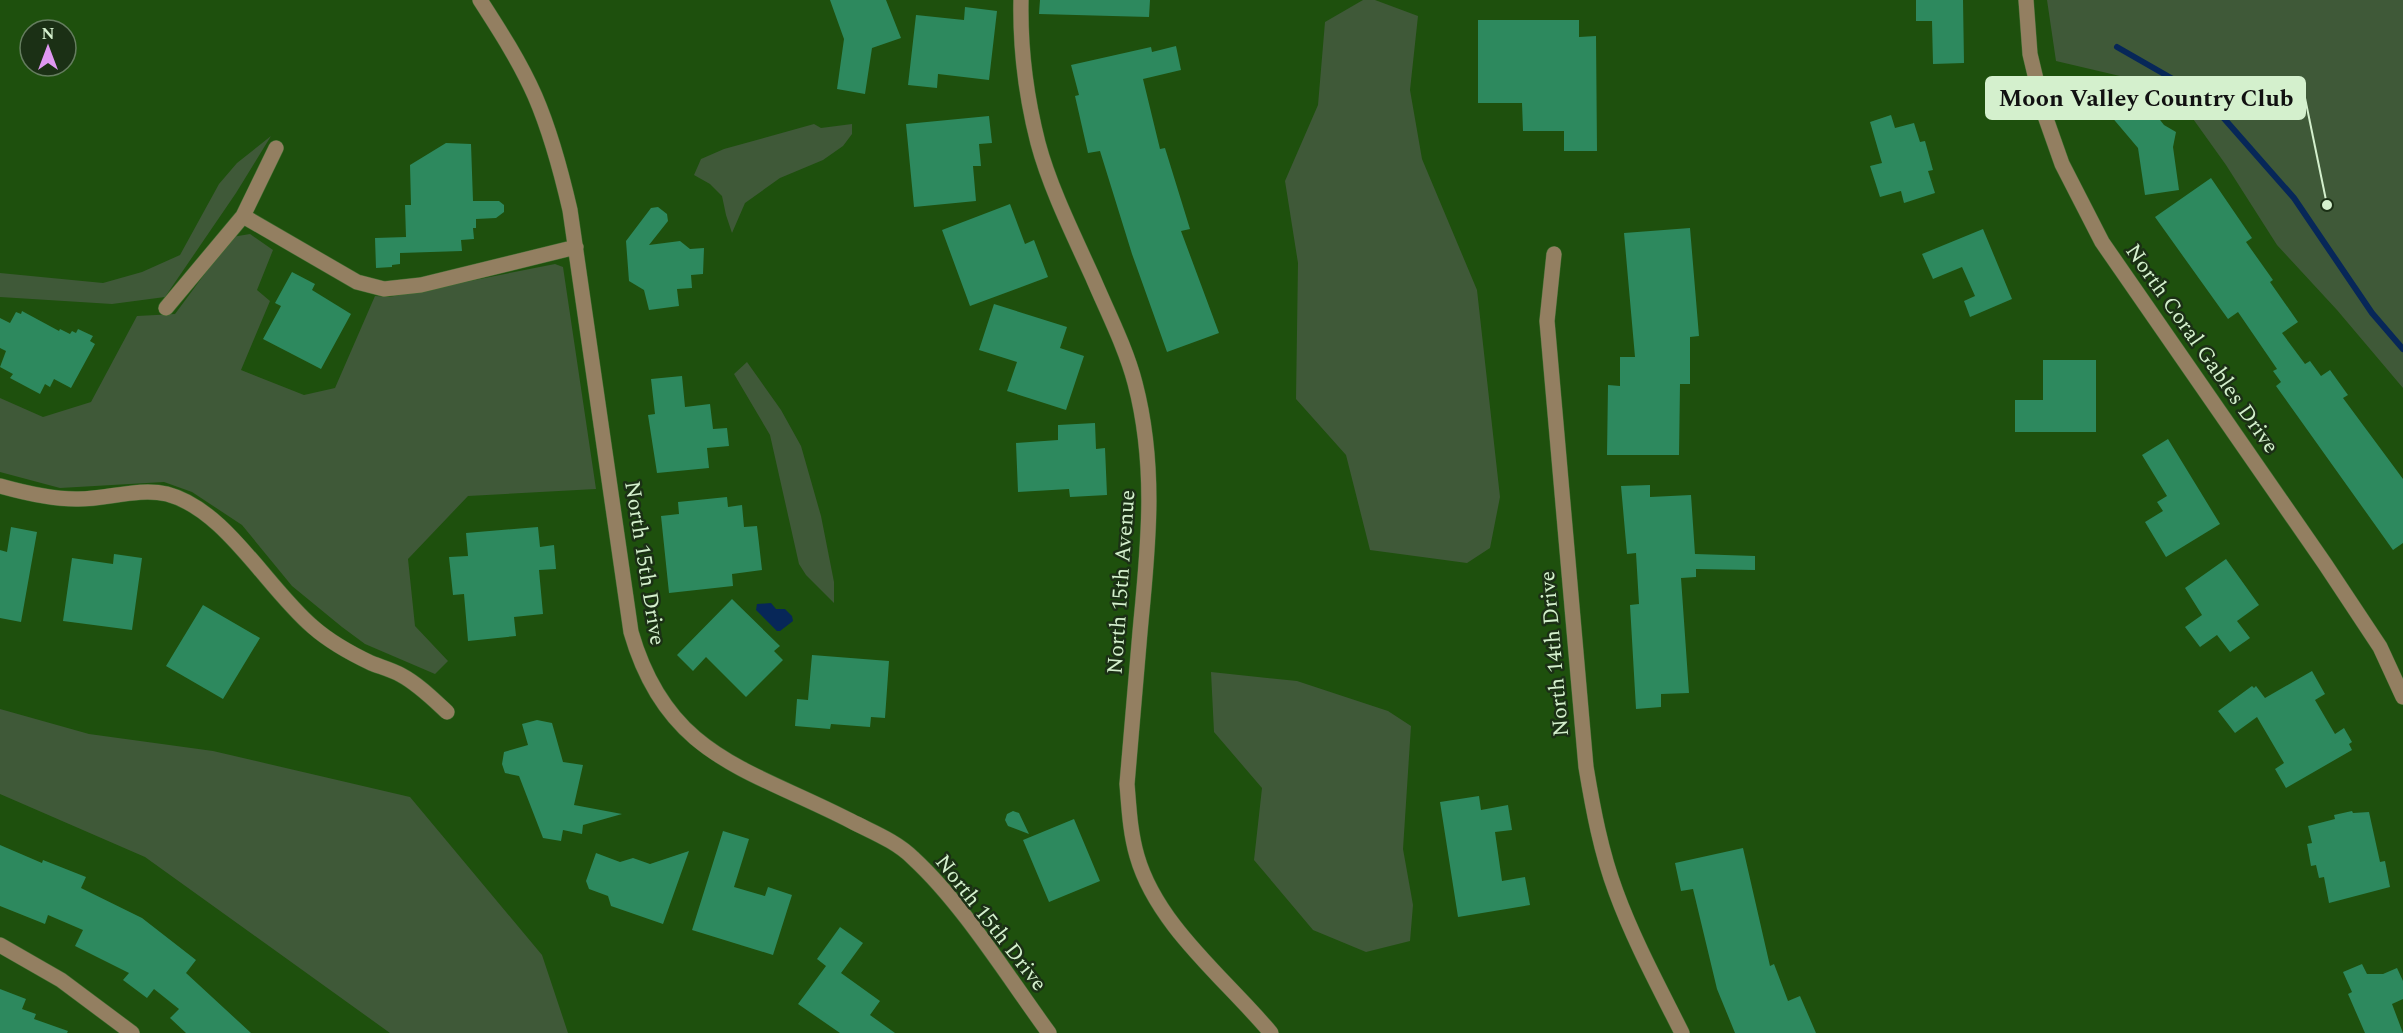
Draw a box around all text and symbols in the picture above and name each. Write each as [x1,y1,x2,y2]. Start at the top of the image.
north arrow [18,18,78,78]
text: N [41,22,55,46]
callout: Moon Valley Country Club [1986,77,2305,119]
text: Moon Valley Country Club [1998,81,2294,117]
street label: North Coral Gables Drive [2117,237,2287,461]
street label: North 15th Drive [615,479,674,648]
street label: North 15th Avenue [1099,489,1144,676]
street label: North 14th Drive [1531,570,1578,738]
street label: North 15th Drive [927,847,1055,999]

